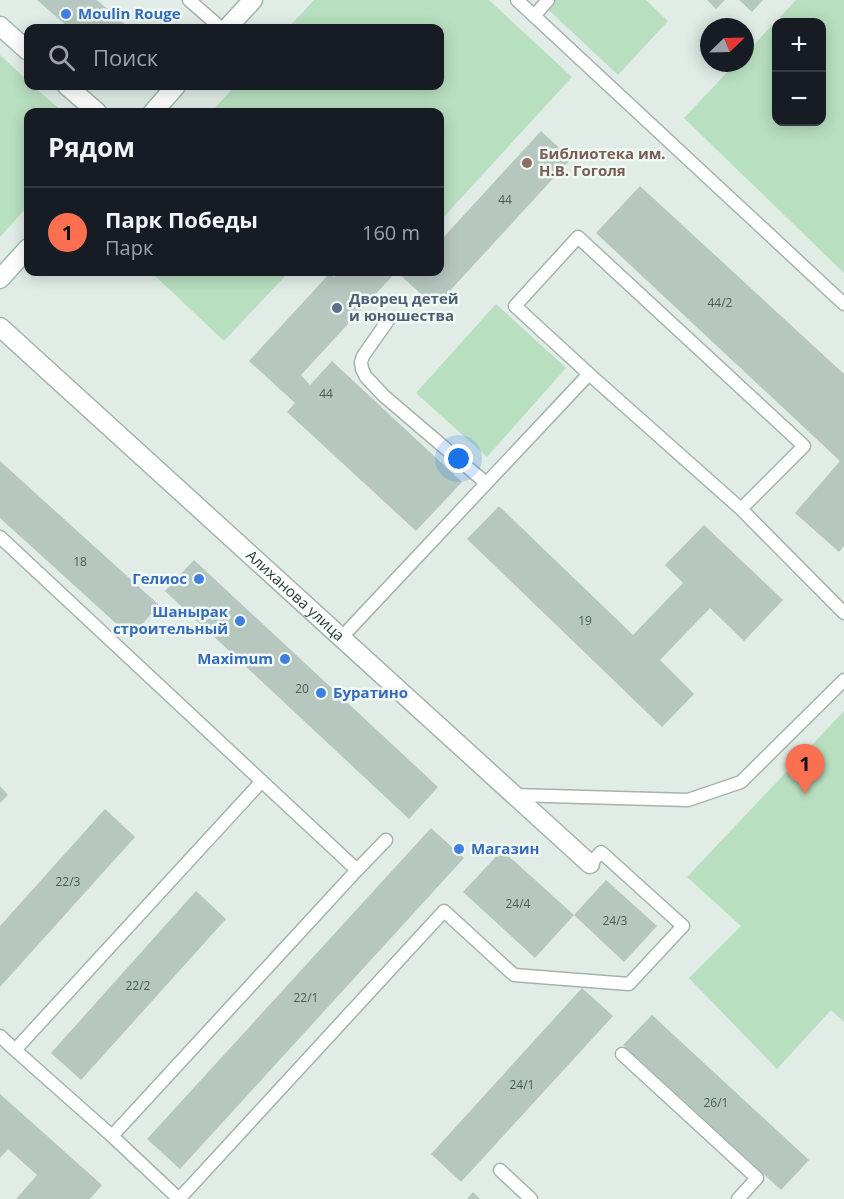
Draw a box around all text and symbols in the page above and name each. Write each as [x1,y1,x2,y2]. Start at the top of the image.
place label: Moulin Rouge [78,3,181,23]
marker: Moulin Rouge [59,7,73,21]
north arrow [700,18,754,72]
map controls [772,18,826,126]
button: + [772,18,826,72]
search box [24,24,444,90]
icon: search [45,41,78,74]
text: Поиск [93,42,158,72]
button: − [772,72,826,126]
text: Рядом [48,129,135,165]
place label: Библиотека им. Н.В. Гоголя [539,143,666,180]
marker: Библиотека им. Н.В. Гоголя [520,156,534,170]
house number: 44 [498,191,512,208]
text: Парк Победы [105,204,258,234]
text: 1 [62,219,73,246]
text: 160 m [362,219,420,246]
text: Парк [105,234,153,261]
place label: Дворец детей и юношества [349,288,459,325]
house number: 44/2 [708,294,733,311]
marker: Дворец детей и юношества [330,301,344,315]
house number: 44 [319,385,333,402]
your location [444,444,473,473]
street label: Алиханова улица [242,545,349,645]
house number: 18 [73,553,87,570]
place label: Гелиос [132,568,187,588]
marker: Гелиос [192,572,206,586]
place label: Шанырак строительный [113,601,229,638]
house number: 19 [578,612,592,629]
marker: Шанырак строительный [233,614,247,628]
place label: Maximum [197,648,273,668]
marker: Maximum [278,652,292,666]
house number: 20 [295,680,309,697]
place label: Буратино [333,682,408,702]
marker: Буратино [314,686,328,700]
pin: 1 [786,744,824,794]
place label: Магазин [471,838,540,858]
marker: Магазин [452,842,466,856]
house number: 22/3 [56,873,81,890]
house number: 24/4 [506,895,531,912]
house number: 24/3 [603,912,628,929]
house number: 22/2 [126,977,151,994]
house number: 22/1 [294,989,318,1006]
house number: 24/1 [510,1076,534,1093]
house number: 26/1 [704,1094,728,1111]

